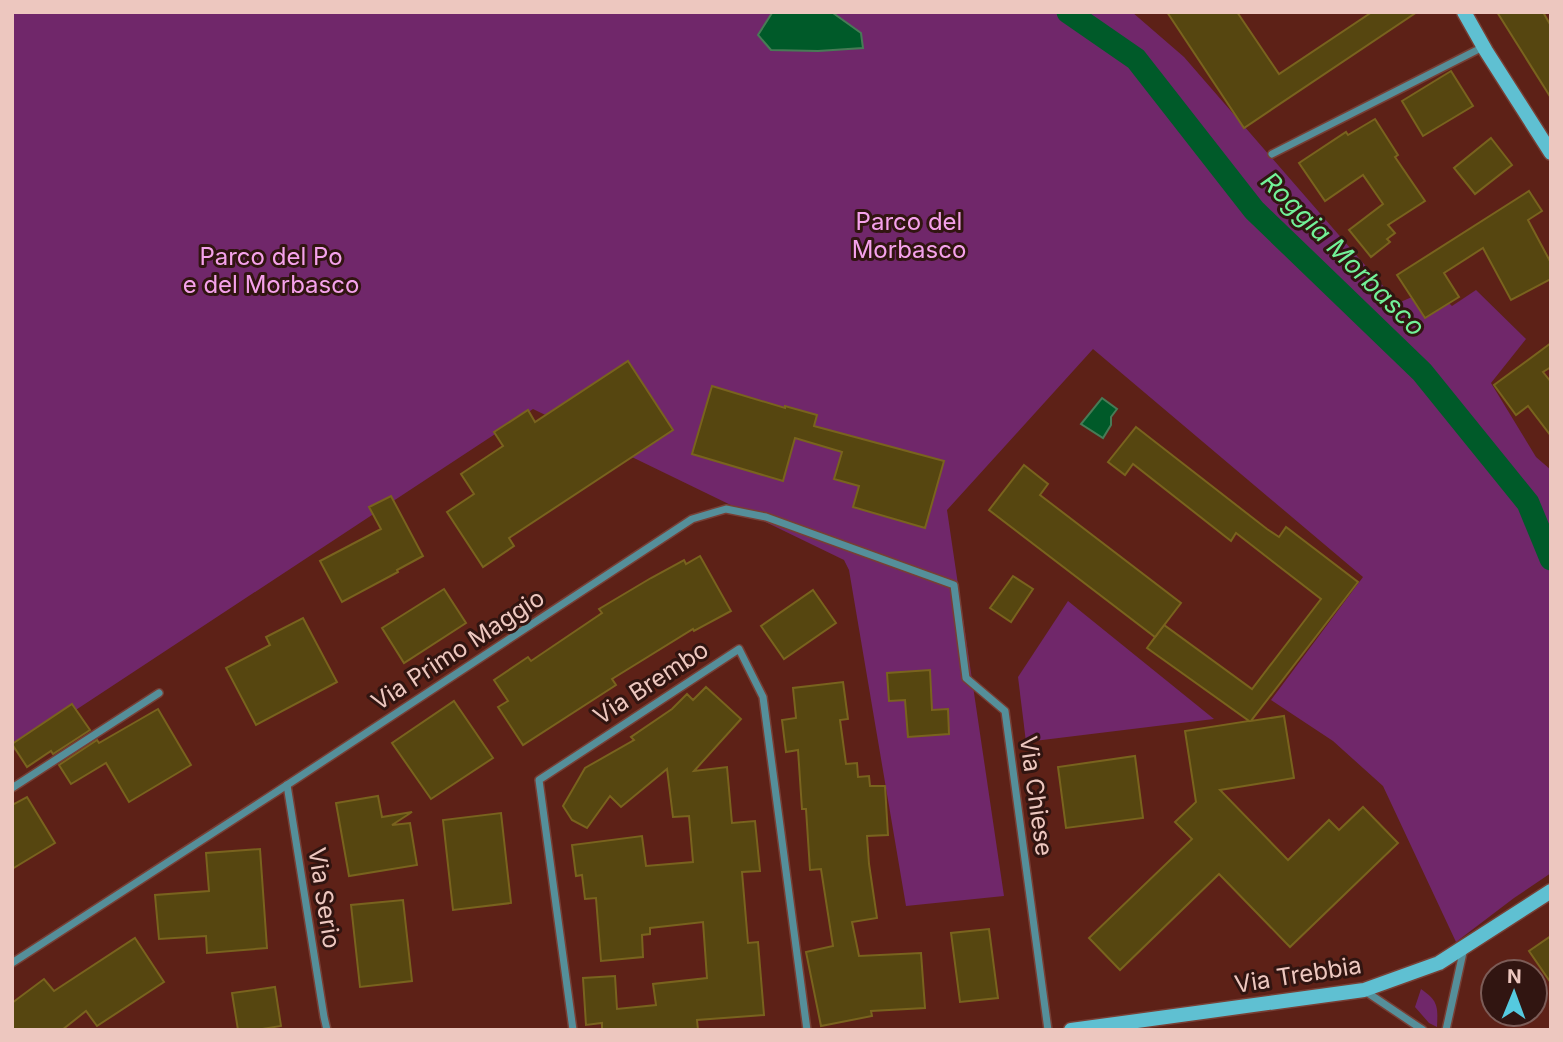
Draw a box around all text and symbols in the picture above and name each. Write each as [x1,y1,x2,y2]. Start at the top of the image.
water label: Roggia Morbasco [1255,165,1432,342]
park label: Parco del Morbasco [852,207,966,264]
park label: Parco del Po e del Morbasco [183,242,359,299]
street label: Via Primo Maggio [366,583,550,716]
street label: Via Brembo [588,635,714,730]
street label: Via Chiese [1014,734,1059,858]
street label: Via Serio [302,845,347,950]
street label: Via Trebbia [1232,950,1363,999]
north arrow [1479,958,1549,1028]
text: N [1507,965,1522,988]

